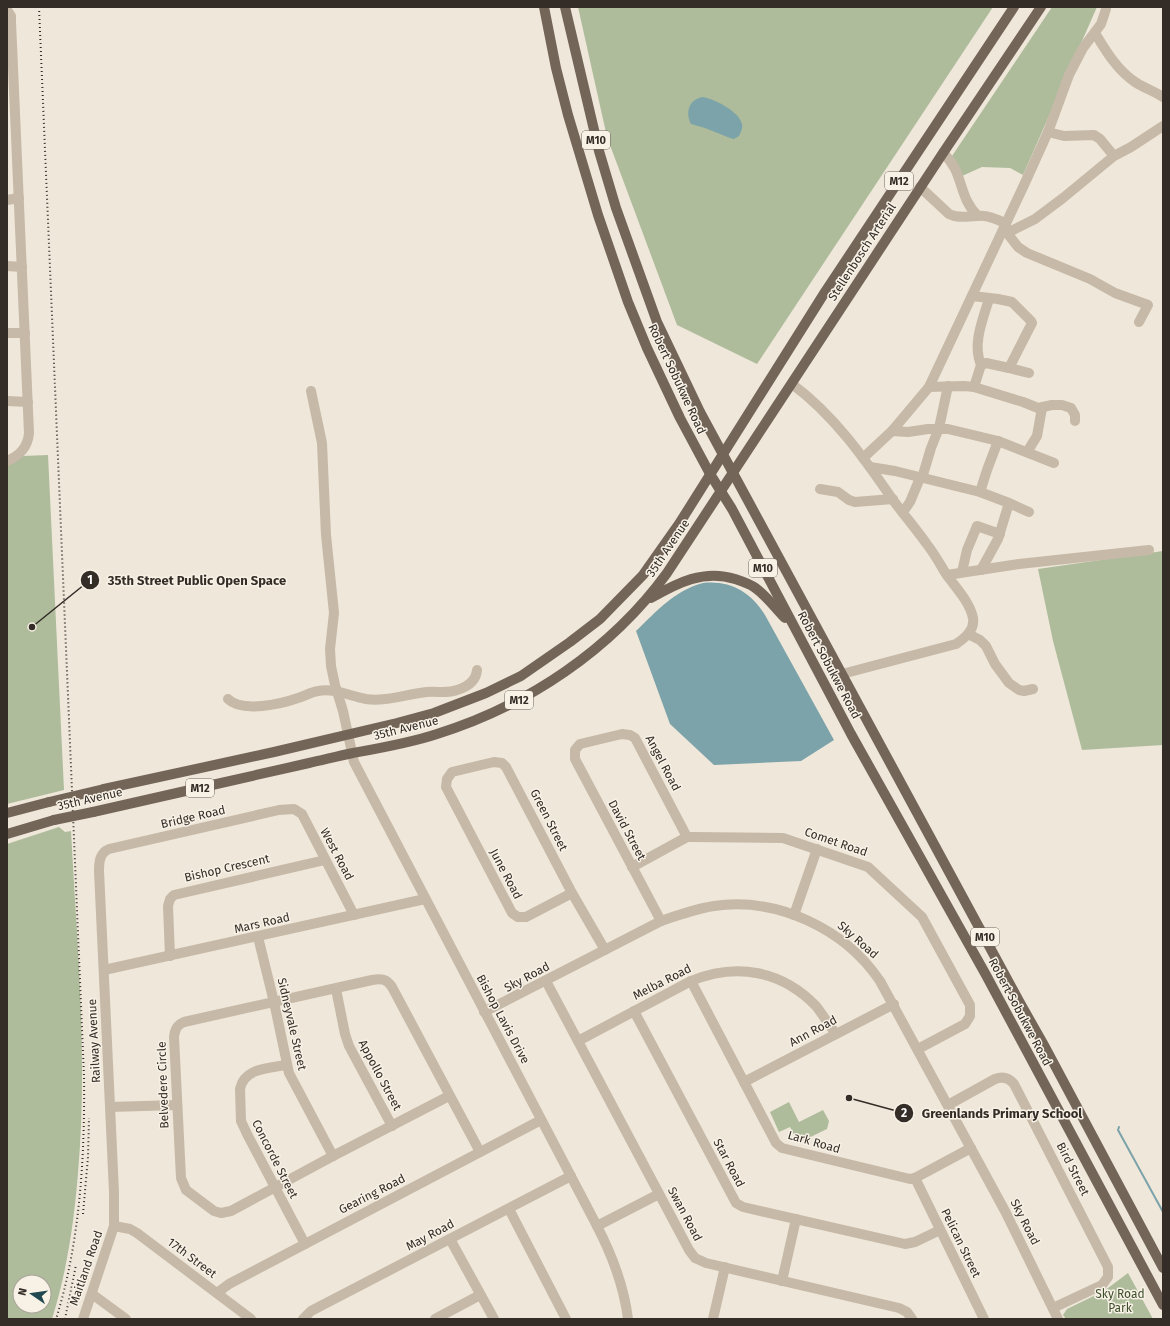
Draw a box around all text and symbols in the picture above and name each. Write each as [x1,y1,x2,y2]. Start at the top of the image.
road number: M10 [582,131,610,149]
road number: M12 [885,172,913,190]
street label: Stellenbosch Arterial [825,200,899,303]
street label: Robert Sobukwe Road [645,322,709,436]
street label: 35th Avenue [644,517,692,579]
road number: M10 [749,559,777,577]
callout: 35th Street Public Open Space [80,567,294,592]
text: 1 [87,573,93,587]
text: 35th Street Public Open Space [107,573,286,588]
street label: Robert Sobukwe Road [795,609,863,721]
road number: M12 [505,691,533,709]
street label: 35th Avenue [372,713,440,743]
street label: Angel Road [643,733,683,793]
road number: M12 [186,779,214,797]
street label: 35th Avenue [56,785,124,813]
street label: Green Street [527,787,571,854]
street label: David Street [605,798,649,863]
street label: Bridge Road [159,803,227,831]
street label: West Road [317,825,357,883]
street label: Comet Road [803,825,869,859]
street label: June Road [487,846,525,902]
street label: Bishop Crescent [183,851,272,885]
street label: Mars Road [233,910,291,936]
street label: Sky Road [835,918,881,962]
road number: M10 [971,928,999,946]
street label: Robert Sobukwe Road [986,956,1054,1068]
street label: Sky Road [502,959,552,995]
street label: Melba Road [630,961,694,1003]
street label: Bishop Lavis Drive [474,972,532,1066]
street label: Sidneyvale Street [275,976,310,1072]
street label: Railway Avenue [85,999,103,1083]
street label: Ann Road [787,1013,839,1049]
street label: Appollo Street [356,1037,405,1113]
street label: Belvedere Circle [154,1041,172,1129]
callout: Greenlands Primary School [894,1101,1091,1126]
text: 2 [901,1106,907,1120]
text: Greenlands Primary School [922,1106,1082,1121]
street label: Concorde Street [249,1117,301,1201]
street label: Lark Road [786,1128,842,1156]
street label: Star Road [710,1136,748,1190]
street label: Bird Street [1054,1140,1093,1199]
street label: Gearing Road [336,1171,408,1217]
street label: Swan Road [665,1184,705,1244]
street label: Sky Road [1008,1197,1042,1247]
street label: Pelican Street [938,1206,984,1280]
street label: May Road [404,1217,456,1253]
street label: Maitland Road [67,1229,105,1307]
street label: 17th Street [165,1235,220,1281]
north arrow [12,1274,52,1314]
text: N [16,1287,30,1297]
park label: Sky Road Park [1095,1287,1145,1315]

